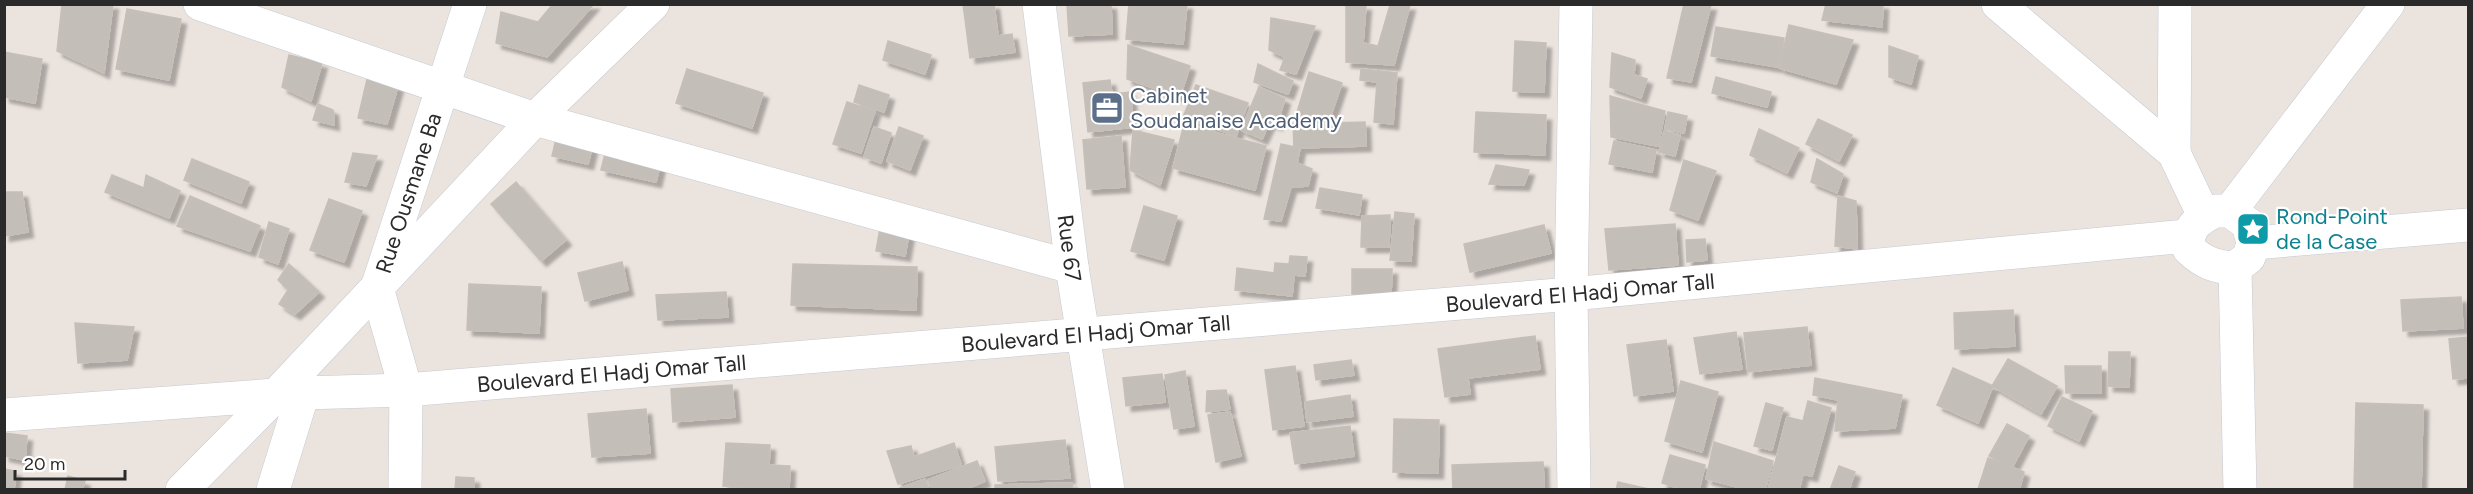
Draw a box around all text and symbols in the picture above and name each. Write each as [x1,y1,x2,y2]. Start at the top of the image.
place label: Cabinet Soudanaise Academy [1130,82,1342,134]
office icon: Cabinet Soudanaise Academy [1089,90,1125,126]
street label: Rue Ousmane Ba [370,109,447,277]
place label: Rond-Point de la Case [2276,203,2388,255]
place icon: Rond-Point de la Case [2235,211,2271,247]
street label: Rue 67 [1052,213,1087,284]
street label: Boulevard El Hadj Omar Tall [1444,268,1716,318]
street label: Boulevard El Hadj Omar Tall [960,309,1232,358]
street label: Boulevard El Hadj Omar Tall [476,349,747,398]
scale bar [15,443,124,481]
text: 20 m [24,453,65,475]

